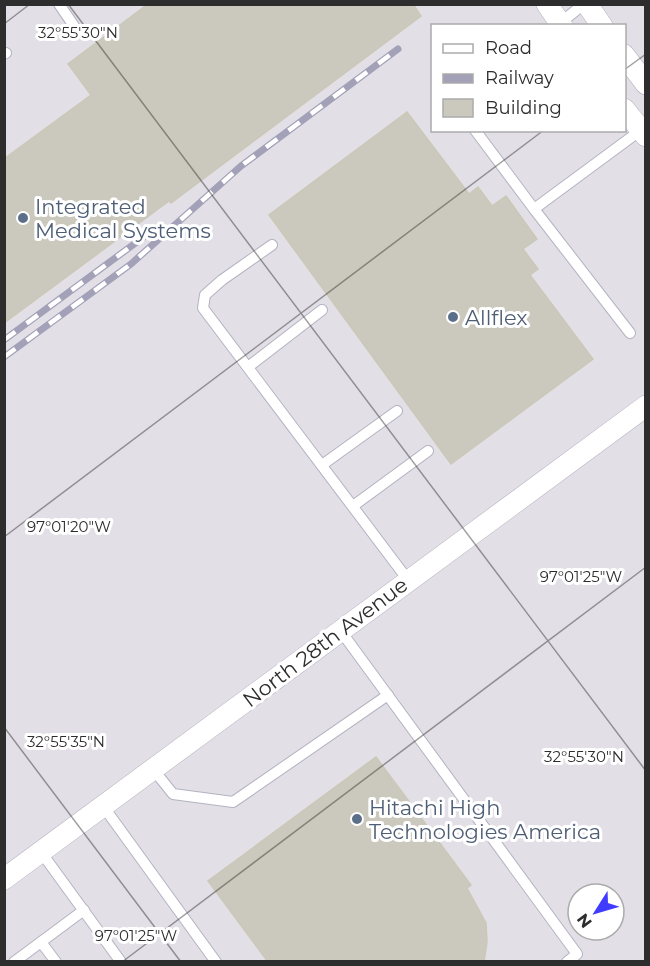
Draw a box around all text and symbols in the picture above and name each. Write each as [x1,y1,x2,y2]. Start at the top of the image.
text: 32°55'30"N [38,23,118,42]
legend [431,24,626,132]
text: Road [485,37,532,59]
text: Railway [485,67,554,89]
text: Building [485,97,562,119]
place label: Integrated Medical Systems [35,194,211,243]
marker: Integrated Medical Systems [16,211,30,225]
place label: Allflex [465,305,528,330]
marker: Allflex [446,310,460,324]
text: 97°01'20"W [27,517,111,536]
text: 97°01'25"W [540,567,622,586]
street label: North 28th Avenue [238,572,412,712]
text: 32°55'35"N [27,732,105,751]
text: 32°55'30"N [544,747,624,766]
place label: Hitachi High Technologies America [369,795,601,844]
marker: Hitachi High Technologies America [350,812,364,826]
north arrow [566,882,626,942]
text: N [573,910,596,932]
text: 97°01'25"W [95,926,177,945]

